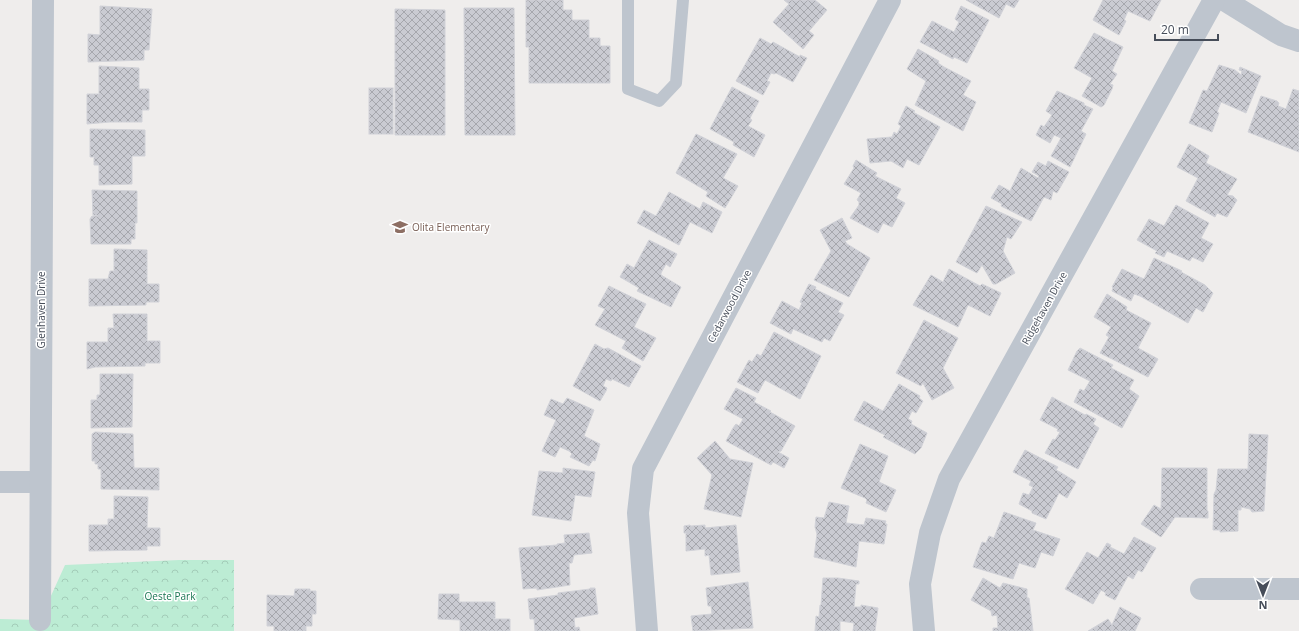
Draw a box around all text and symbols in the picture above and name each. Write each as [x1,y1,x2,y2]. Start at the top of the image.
scale bar [1155,16,1218,42]
text: 20 m [1161,21,1189,38]
school or university icon: Olita Elementary [391,218,409,236]
place label: Olita Elementary [412,220,490,234]
street label: Cedarwood Drive [704,267,754,345]
street label: Ridgehaven Drive [1018,269,1070,347]
street label: Glenhaven Drive [34,271,48,349]
north arrow [1243,575,1283,615]
park label: Oeste Park [145,589,196,603]
text: N [1259,598,1267,613]

